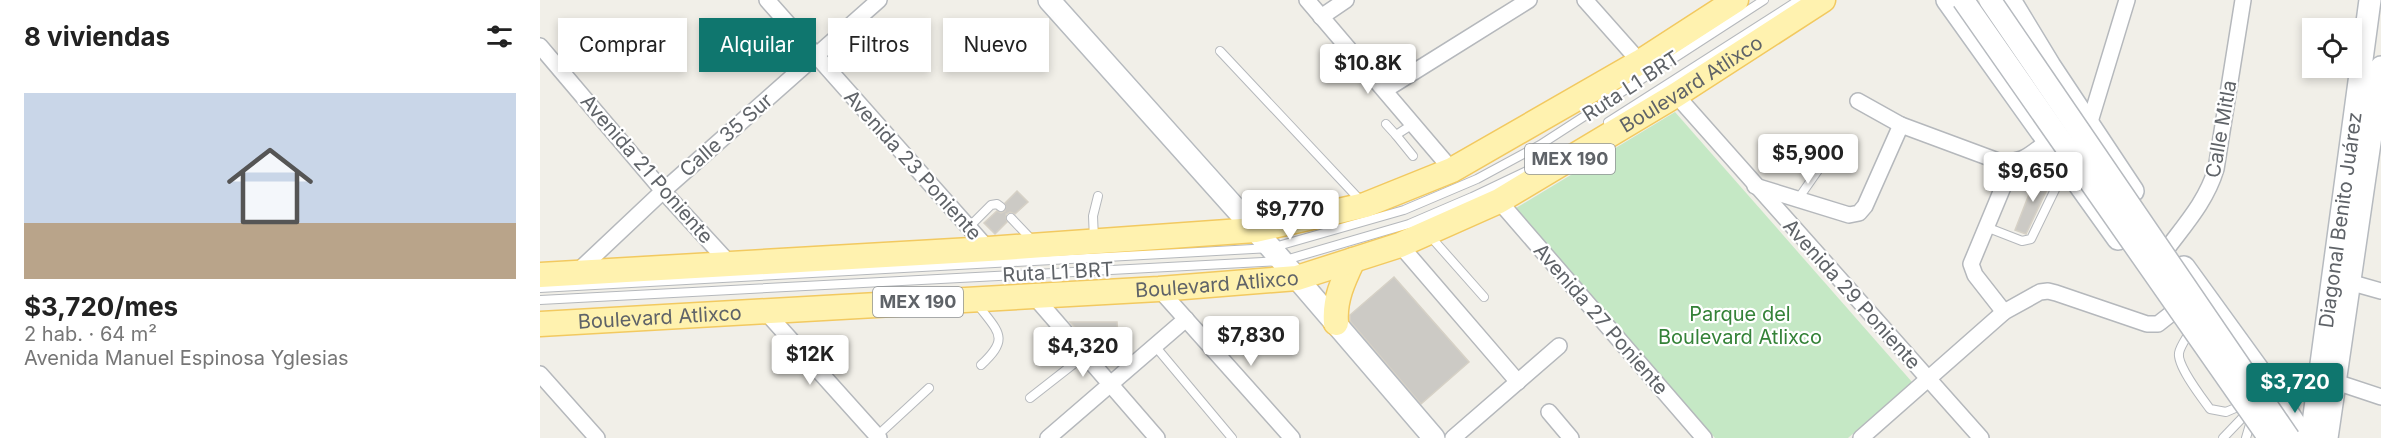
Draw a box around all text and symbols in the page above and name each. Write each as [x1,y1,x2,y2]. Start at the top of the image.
chip: Comprar [558,18,687,72]
chip: Alquilar [699,18,816,72]
chip: Filtros [828,18,931,72]
chip: Nuevo [943,18,1049,72]
map controls [2302,18,2362,78]
button: locate [2302,18,2362,78]
icon: filters [483,20,516,53]
text: 8 viviendas [24,21,170,52]
street label: Boulevard Atlixco [1616,30,1767,138]
pin: $10.8K [1319,44,1417,95]
street label: Ruta L1 BRT [1578,46,1684,126]
text: $10.8K [1334,51,1402,75]
street label: Calle Mitla [2201,78,2241,180]
street label: Avenida 23 Poniente [839,85,987,245]
street label: Calle 35 Sur [675,88,778,182]
street label: Avenida 21 Poniente [576,90,718,248]
street label: Diagonal Benito Juárez [2314,110,2367,330]
icon: home [216,132,324,240]
pin: $5,900 [1759,134,1857,185]
text: $5,900 [1772,141,1844,165]
road number: MEX 190 [1525,144,1615,174]
pin: $9,650 [1984,152,2082,203]
text: $9,650 [1998,159,2068,183]
pin: $9,770 [1241,190,1339,241]
text: $9,770 [1256,197,1324,221]
street label: Avenida 29 Poniente [1778,214,1926,374]
street label: Avenida 27 Poniente [1529,238,1673,400]
street label: Ruta L1 BRT [1002,257,1114,287]
street label: Boulevard Atlixco [1134,266,1300,302]
road number: MEX 190 [873,287,963,317]
text: $3,720/mes [24,291,178,322]
street label: Boulevard Atlixco [577,301,742,334]
park label: Parque del Boulevard Atlixco [1658,302,1822,349]
pin: $7,830 [1202,316,1300,367]
text: 2 hab. · 64 m² [24,322,157,346]
text: $7,830 [1217,323,1285,347]
pin: $4,320 [1034,327,1132,378]
text: $4,320 [1047,334,1119,358]
pin: $12K [774,335,846,386]
text: $12K [786,342,834,366]
text: Avenida Manuel Espinosa Yglesias [24,346,349,370]
pin: $3,720 [2246,363,2344,414]
text: $3,720 [2260,370,2330,394]

